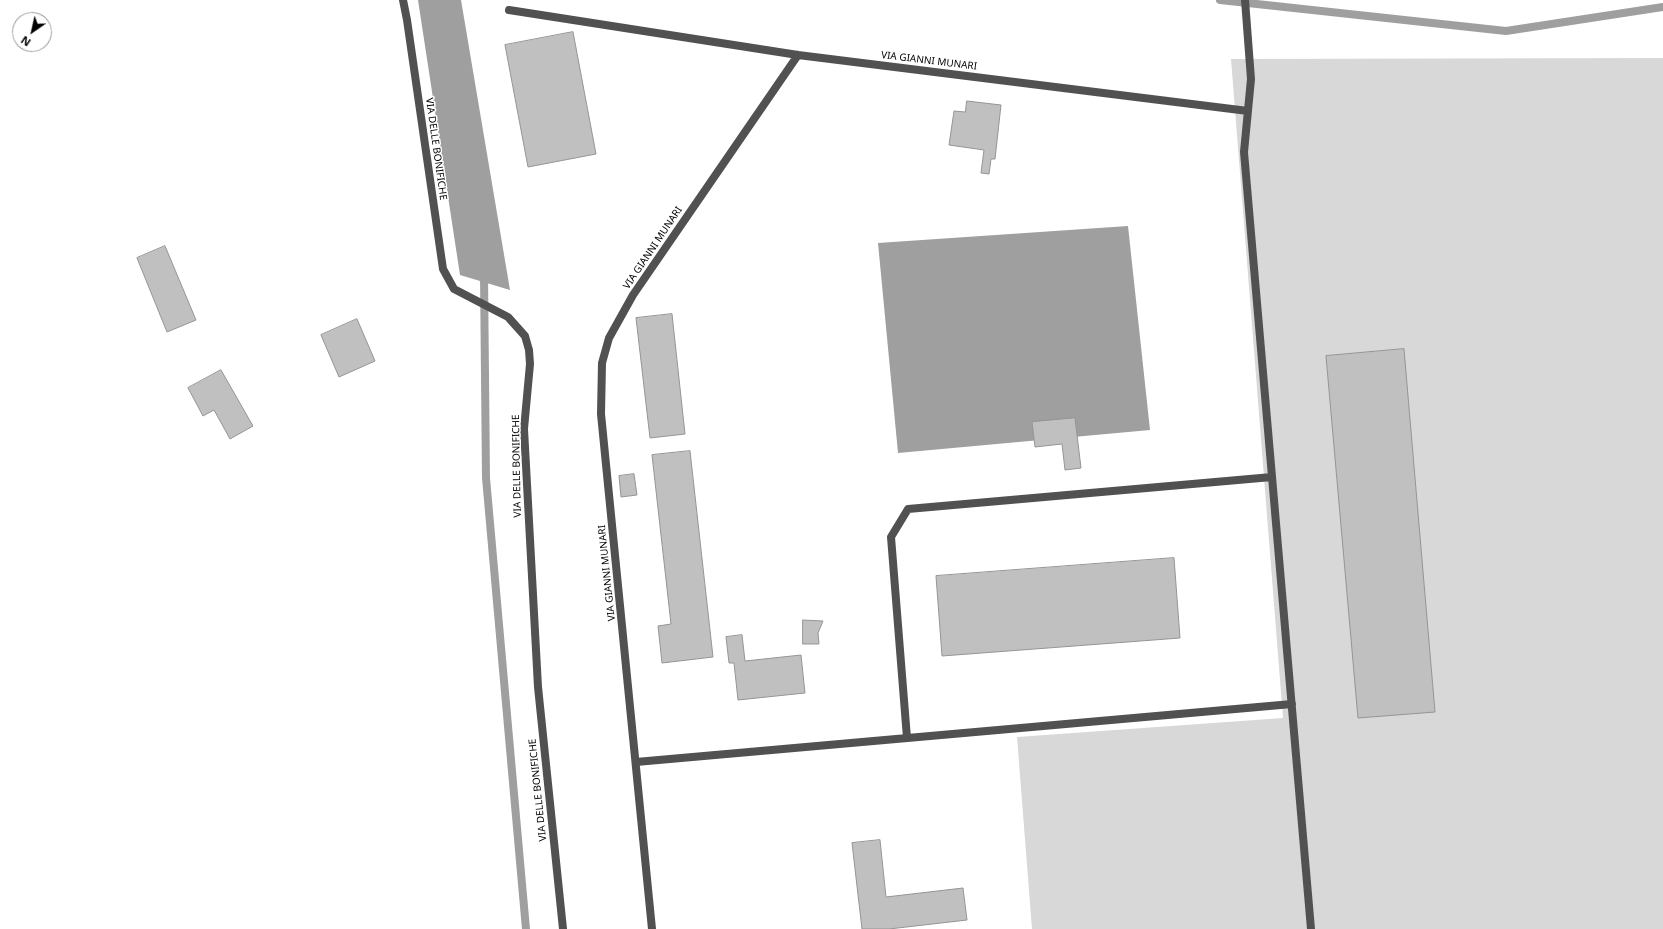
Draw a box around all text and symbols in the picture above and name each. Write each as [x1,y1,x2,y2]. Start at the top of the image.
north arrow [12,12,52,52]
text: N [18,33,33,50]
street label: VIA GIANNI MUNARI [880,49,978,73]
street label: VIA DELLE BONIFICHE [423,97,449,201]
street label: VIA GIANNI MUNARI [621,205,685,291]
street label: VIA DELLE BONIFICHE [510,414,524,518]
street label: VIA GIANNI MUNARI [596,524,618,622]
street label: VIA DELLE BONIFICHE [527,738,549,842]

